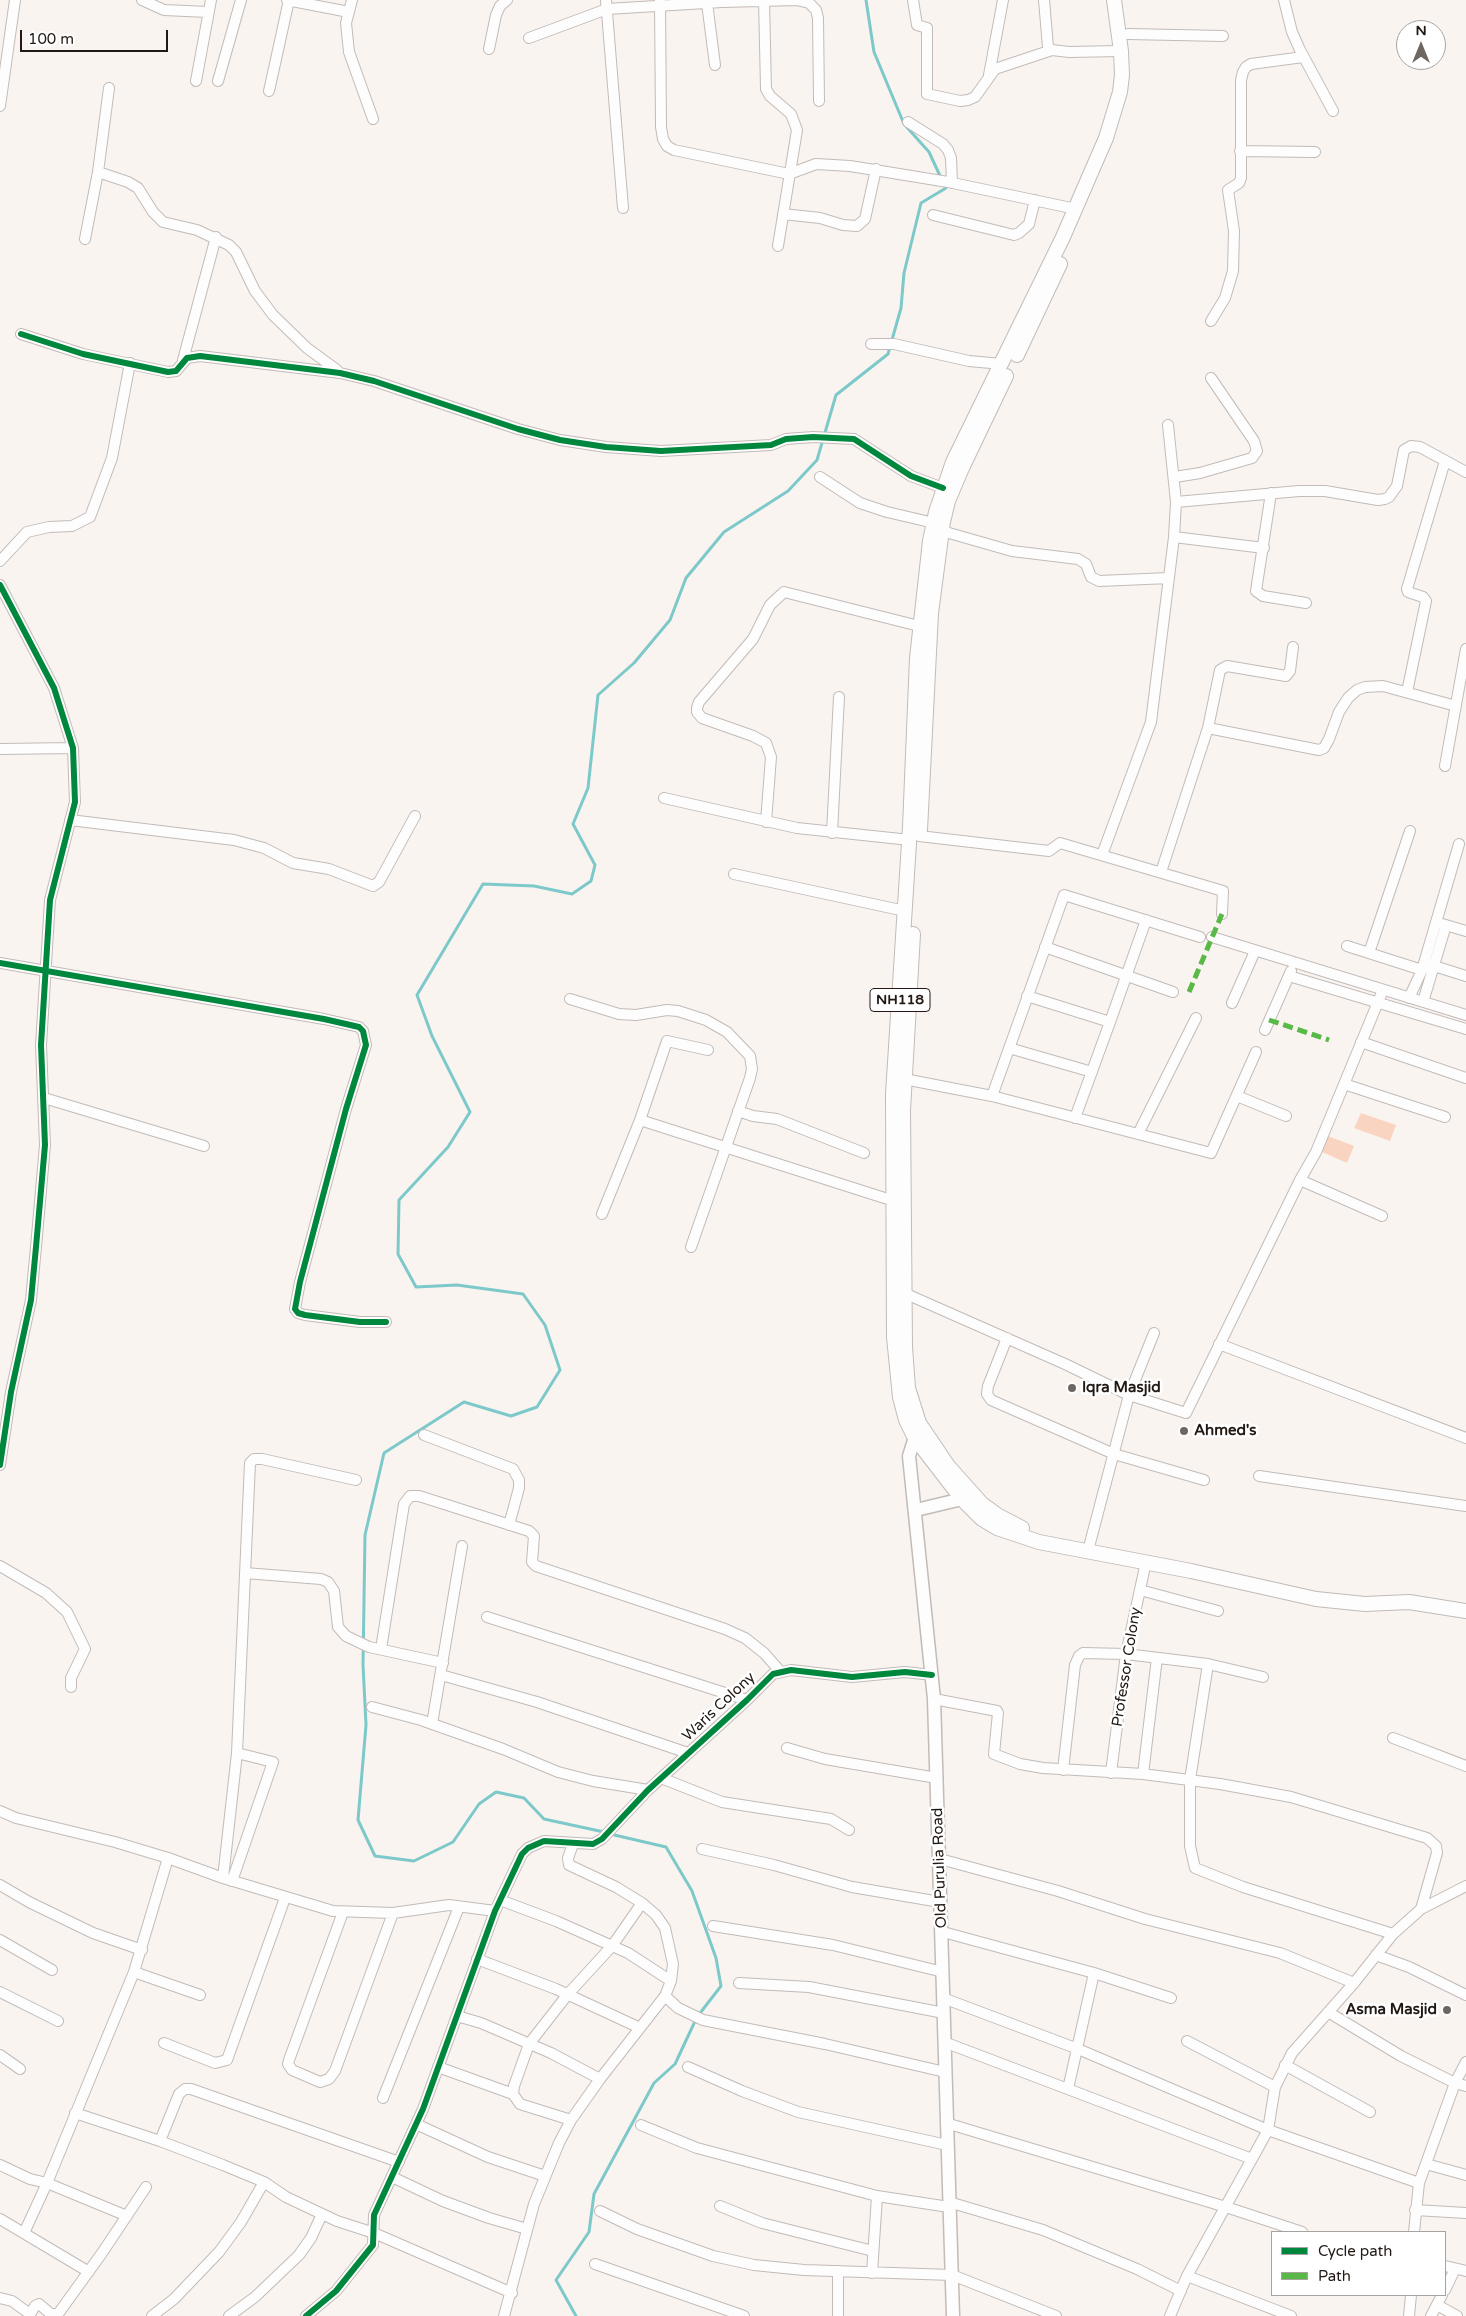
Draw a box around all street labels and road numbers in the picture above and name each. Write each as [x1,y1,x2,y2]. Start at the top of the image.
road number: NH118 [870,988,930,1012]
street label: Professor Colony [1109,1606,1145,1728]
street label: Waris Colony [679,1669,759,1745]
street label: Old Purulia Road [929,1807,951,1929]

